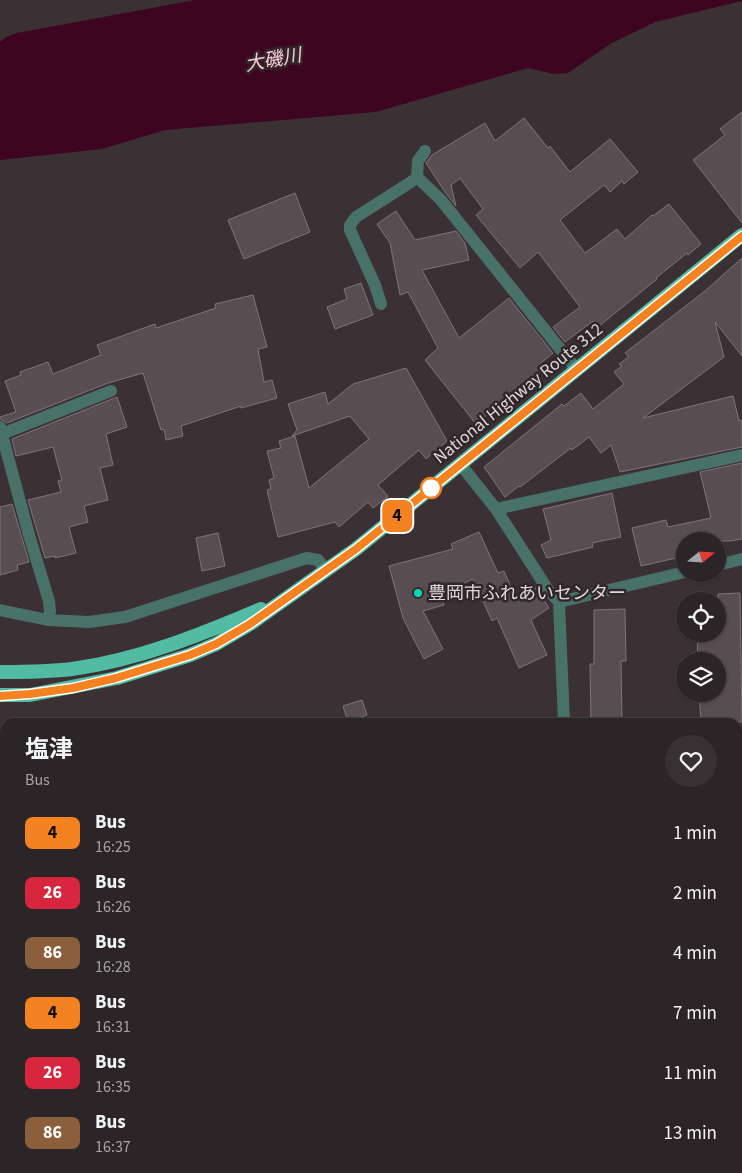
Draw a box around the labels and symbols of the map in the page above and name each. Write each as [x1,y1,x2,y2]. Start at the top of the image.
water label: 大磯川 [243,42,306,79]
street label: National Highway Route 312 [428,317,608,470]
unlabelled marker [420,477,442,499]
line badge: 4 [381,500,413,532]
north arrow [676,532,726,582]
place label: 豊岡市ふれあいセンター [428,581,626,606]
marker: 豊岡市ふれあいセンター [412,587,424,599]

